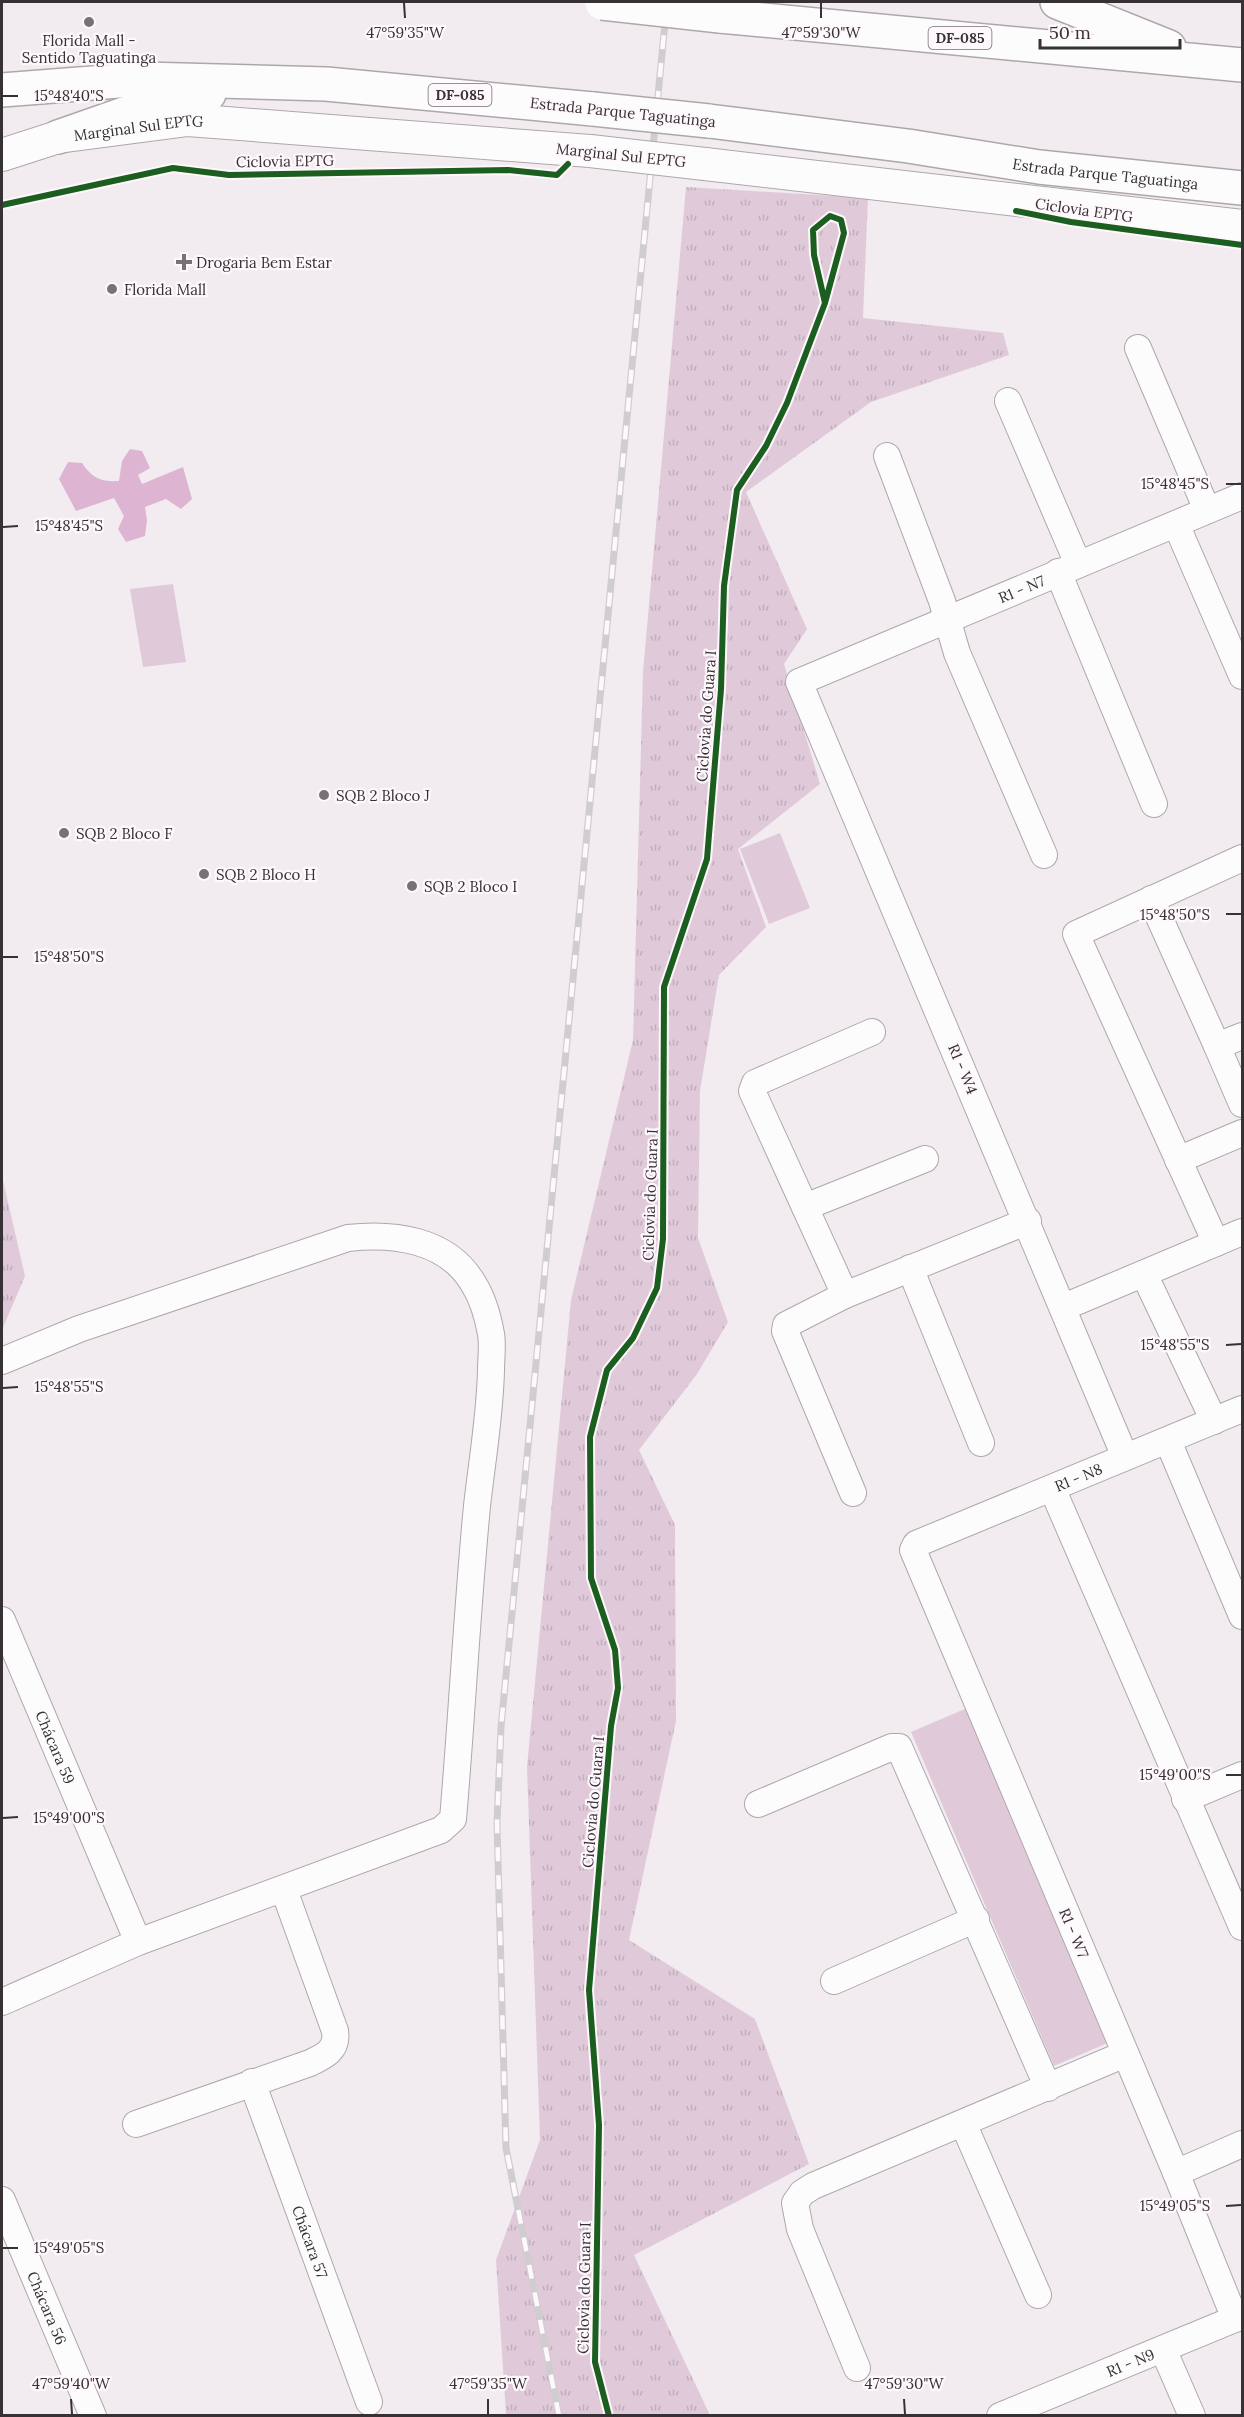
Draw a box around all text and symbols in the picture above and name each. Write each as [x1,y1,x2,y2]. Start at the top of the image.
scale bar [1040,12,1180,50]
marker: Florida Mall - Sentido Taguatinga [82,15,96,29]
text: 50 m [1049,21,1091,44]
text: 47°59'35"W [366,23,445,42]
text: 47°59'30"W [782,23,862,42]
road number: DF-085 [928,27,992,49]
place label: Florida Mall - Sentido Taguatinga [22,31,156,67]
road number: DF-085 [428,84,492,106]
text: 15°48'40"S [34,86,104,105]
street label: Estrada Parque Taguatinga [529,93,717,131]
street label: Marginal Sul EPTG [72,110,205,144]
street label: Marginal Sul EPTG [555,139,687,171]
street label: Ciclovia EPTG [236,151,335,171]
street label: Estrada Parque Taguatinga [1011,153,1200,193]
street label: Ciclovia EPTG [1034,194,1135,226]
place label: Drogaria Bem Estar [196,253,332,272]
marker: Drogaria Bem Estar [177,255,191,269]
place label: Florida Mall [124,280,206,299]
marker: Florida Mall [105,282,119,296]
text: 15°48'45"S [1141,474,1209,493]
text: 15°48'45"S [35,516,103,535]
street label: R1 - N7 [995,570,1048,607]
street label: Ciclovia do Guara I [692,650,720,782]
place label: SQB 2 Bloco J [336,786,430,805]
marker: SQB 2 Bloco J [317,788,331,802]
place label: SQB 2 Bloco F [76,824,172,843]
marker: SQB 2 Bloco F [57,826,71,840]
place label: SQB 2 Bloco H [216,865,316,884]
marker: SQB 2 Bloco H [197,867,211,881]
place label: SQB 2 Bloco I [424,877,517,896]
marker: SQB 2 Bloco I [405,879,419,893]
text: 15°48'50"S [1140,905,1210,924]
text: 15°48'50"S [34,947,104,966]
street label: R1 - W4 [944,1041,982,1097]
street label: Ciclovia do Guara I [638,1129,662,1261]
text: 15°48'55"S [1141,1335,1209,1354]
text: 15°48'55"S [35,1377,103,1396]
street label: R1 - N8 [1051,1458,1105,1495]
street label: Chácara 59 [32,1708,80,1787]
street label: Ciclovia do Guara I [578,1736,608,1868]
text: 15°49'00"S [1139,1765,1211,1784]
text: 15°49'00"S [33,1808,105,1827]
street label: R1 - W7 [1055,1905,1093,1961]
text: 15°49'05"S [1140,2196,1210,2215]
street label: Chácara 57 [288,2203,332,2281]
street label: Ciclovia do Guara I [573,2222,595,2354]
text: 15°49'05"S [34,2238,104,2257]
street label: Chácara 56 [24,2268,71,2347]
street label: R1 - N9 [1103,2344,1157,2381]
text: 47°59'40"W [32,2374,111,2393]
text: 47°59'35"W [449,2374,528,2393]
text: 47°59'30"W [865,2374,945,2393]

